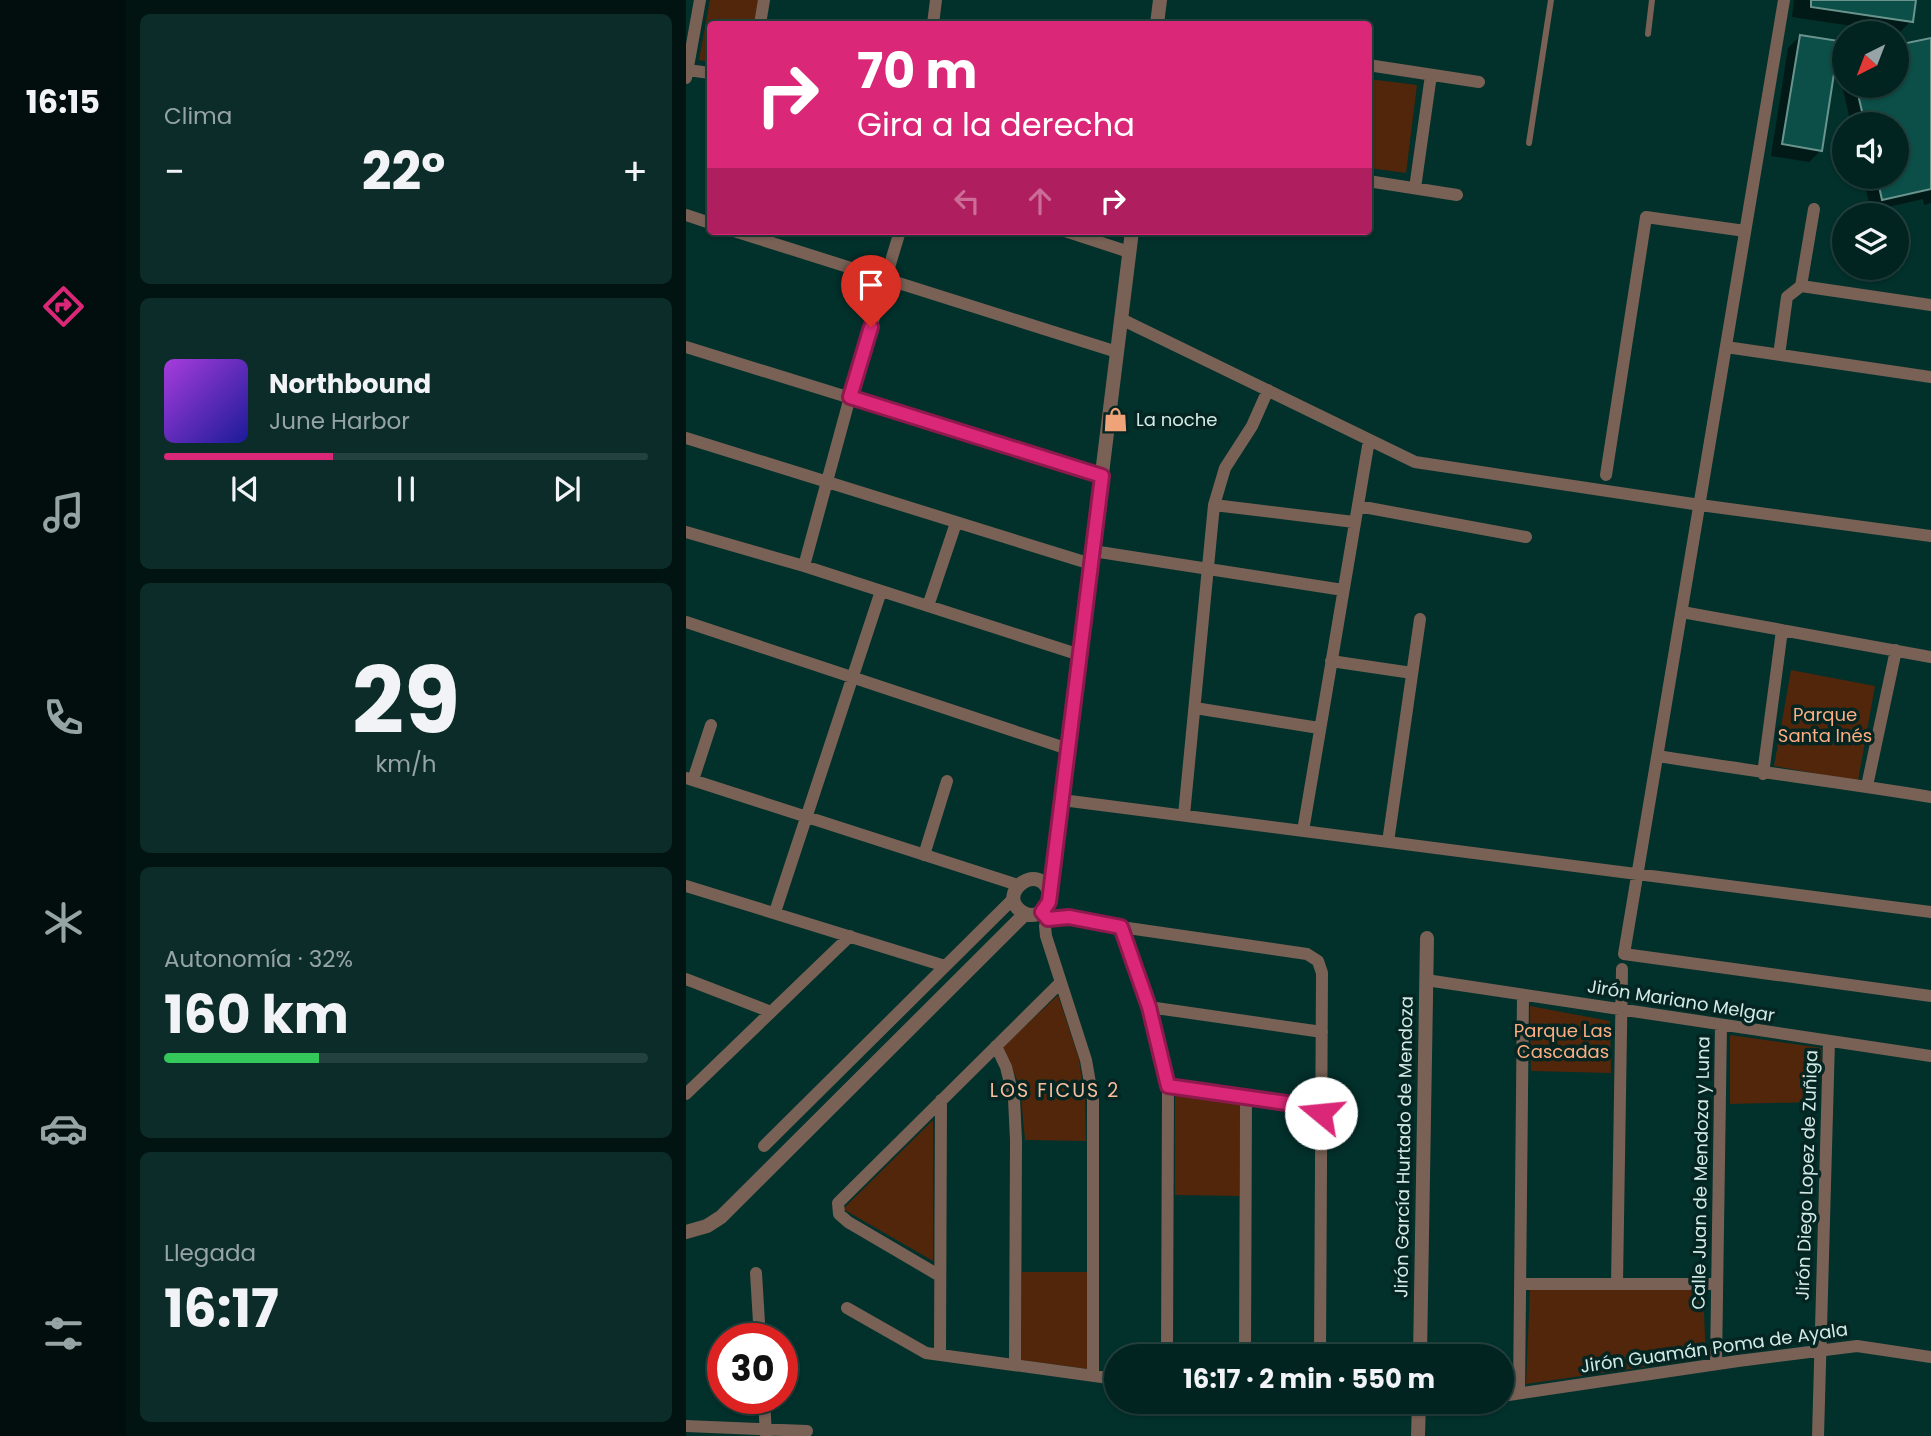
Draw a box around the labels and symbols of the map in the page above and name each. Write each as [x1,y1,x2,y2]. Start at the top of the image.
north arrow [1832,21,1909,98]
pin [841,255,901,327]
shop icon: La noche [1102,406,1130,434]
place label: La noche [1136,407,1217,432]
park label: Parque Santa Inés [1778,702,1872,748]
street label: Jirón Mariano Melgar [1586,973,1777,1028]
street label: Jirón García Hurtado de Mendoza [1388,996,1419,1298]
park label: Parque Las Cascadas [1514,1018,1612,1064]
street label: Calle Juan de Mendoza y Luna [1686,1036,1715,1310]
street label: Jirón Diego Lopez de Zuñiga [1790,1049,1823,1301]
position arrow [1284,1076,1358,1150]
district label: LOS FICUS 2 [990,1077,1120,1104]
street label: Jirón Guamán Poma de Ayala [1579,1316,1849,1379]
speed limit sign: 30 [707,1323,798,1414]

